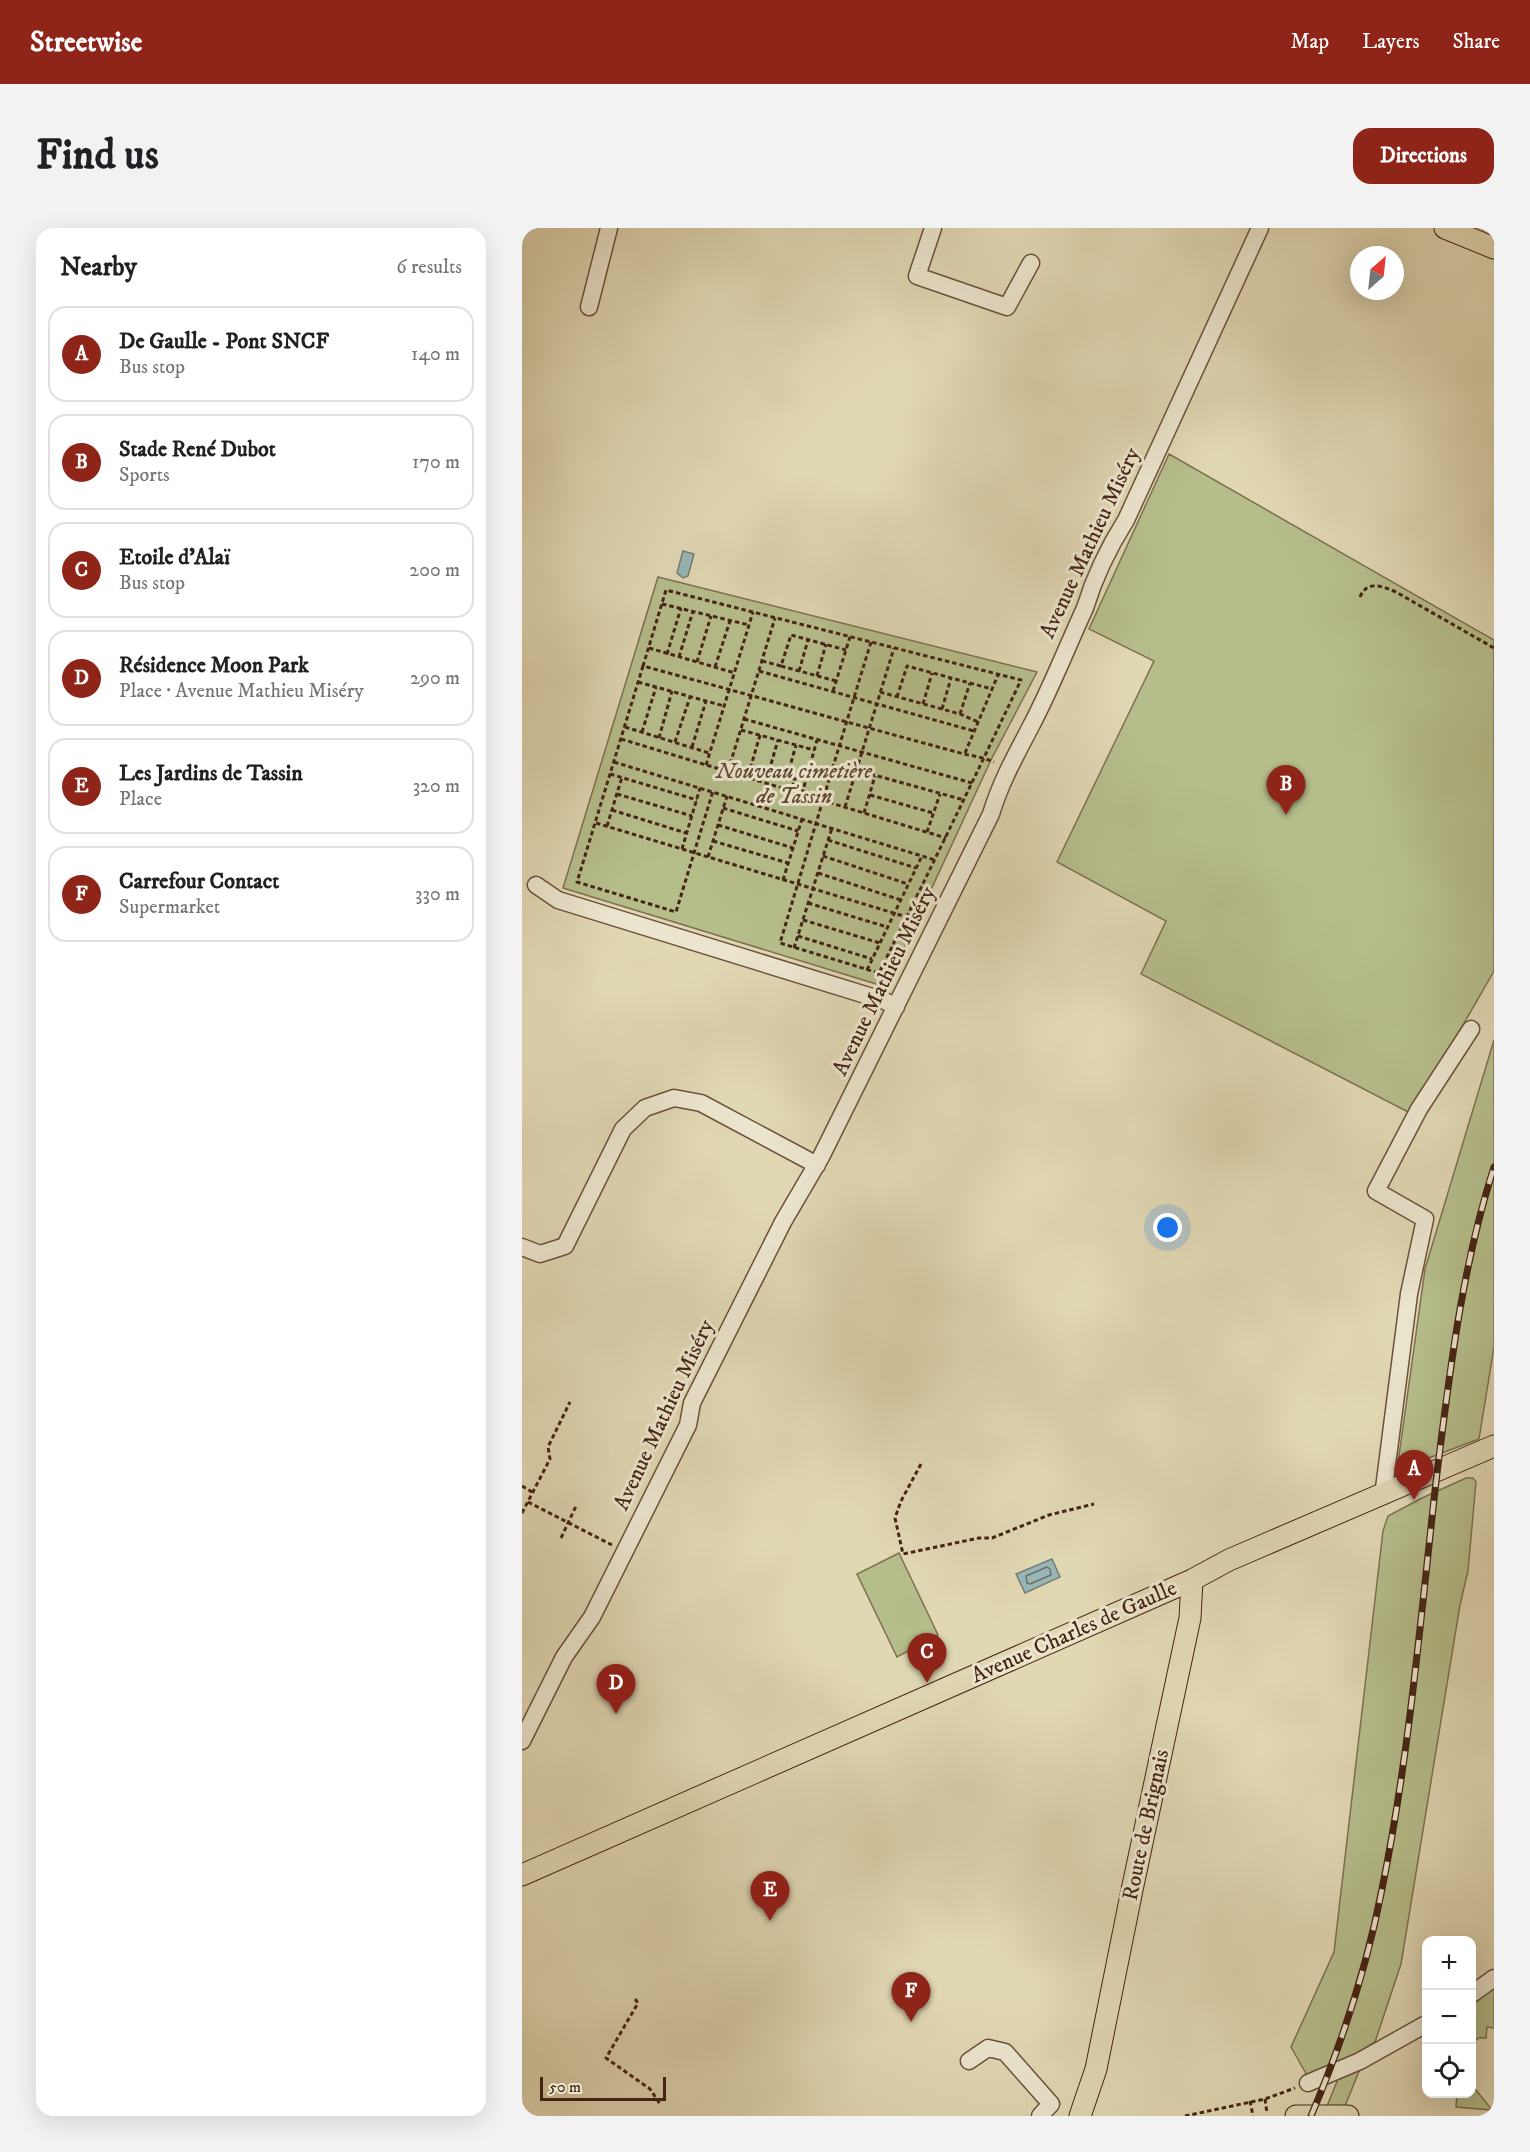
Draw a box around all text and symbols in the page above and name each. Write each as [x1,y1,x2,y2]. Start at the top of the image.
text: Streetwise [30,25,142,60]
text: Map [1290,29,1329,55]
text: Layers [1362,29,1420,55]
text: Share [1453,29,1500,55]
button: Directions [1353,128,1494,184]
text: Find us [36,130,159,182]
north arrow [1350,246,1404,300]
text: Nearby [60,251,137,284]
text: 6 results [396,255,462,280]
text: De Gaulle - Pont SNCF [119,328,329,355]
text: A [75,342,88,367]
text: 140 m [411,342,460,367]
text: Bus stop [119,355,185,380]
text: Stade René Dubot [119,436,276,463]
street label: Avenue Mathieu Miséry [1034,443,1146,643]
text: B [75,450,88,475]
text: 170 m [412,450,460,475]
text: Sports [119,463,170,488]
text: Etoile d'Alaï [119,544,230,571]
text: C [75,558,88,583]
text: 200 m [409,558,460,583]
text: Bus stop [119,571,185,596]
text: Résidence Moon Park [119,652,309,679]
text: D [74,666,89,691]
text: 290 m [410,666,460,691]
text: Place · Avenue Mathieu Miséry [119,679,364,704]
park label: Nouveau cimetière de Tassin [714,758,873,810]
text: Les Jardins de Tassin [119,760,303,787]
pin: B [1266,766,1305,815]
text: E [74,774,89,799]
text: 320 m [413,774,460,799]
text: Place [119,787,162,812]
text: Carrefour Contact [119,868,279,895]
street label: Avenue Mathieu Miséry [826,881,942,1080]
text: F [75,882,88,907]
text: 330 m [415,882,460,907]
text: Supermarket [119,895,220,920]
your location [1153,1213,1182,1242]
street label: Avenue Mathieu Miséry [608,1315,720,1515]
pin: A [1394,1450,1434,1500]
street label: Avenue Charles de Gaulle [967,1575,1181,1689]
pin: C [908,1634,946,1683]
pin: D [596,1664,635,1714]
street label: Route de Brignais [1117,1747,1175,1903]
pin: E [750,1872,790,1921]
map controls [1422,1936,1476,2098]
button: + [1422,1936,1476,1990]
pin: F [892,1972,930,2022]
button: − [1422,1990,1476,2044]
button: locate [1422,2044,1476,2098]
scale bar [540,2074,666,2102]
text: 50 m [549,2077,581,2097]

